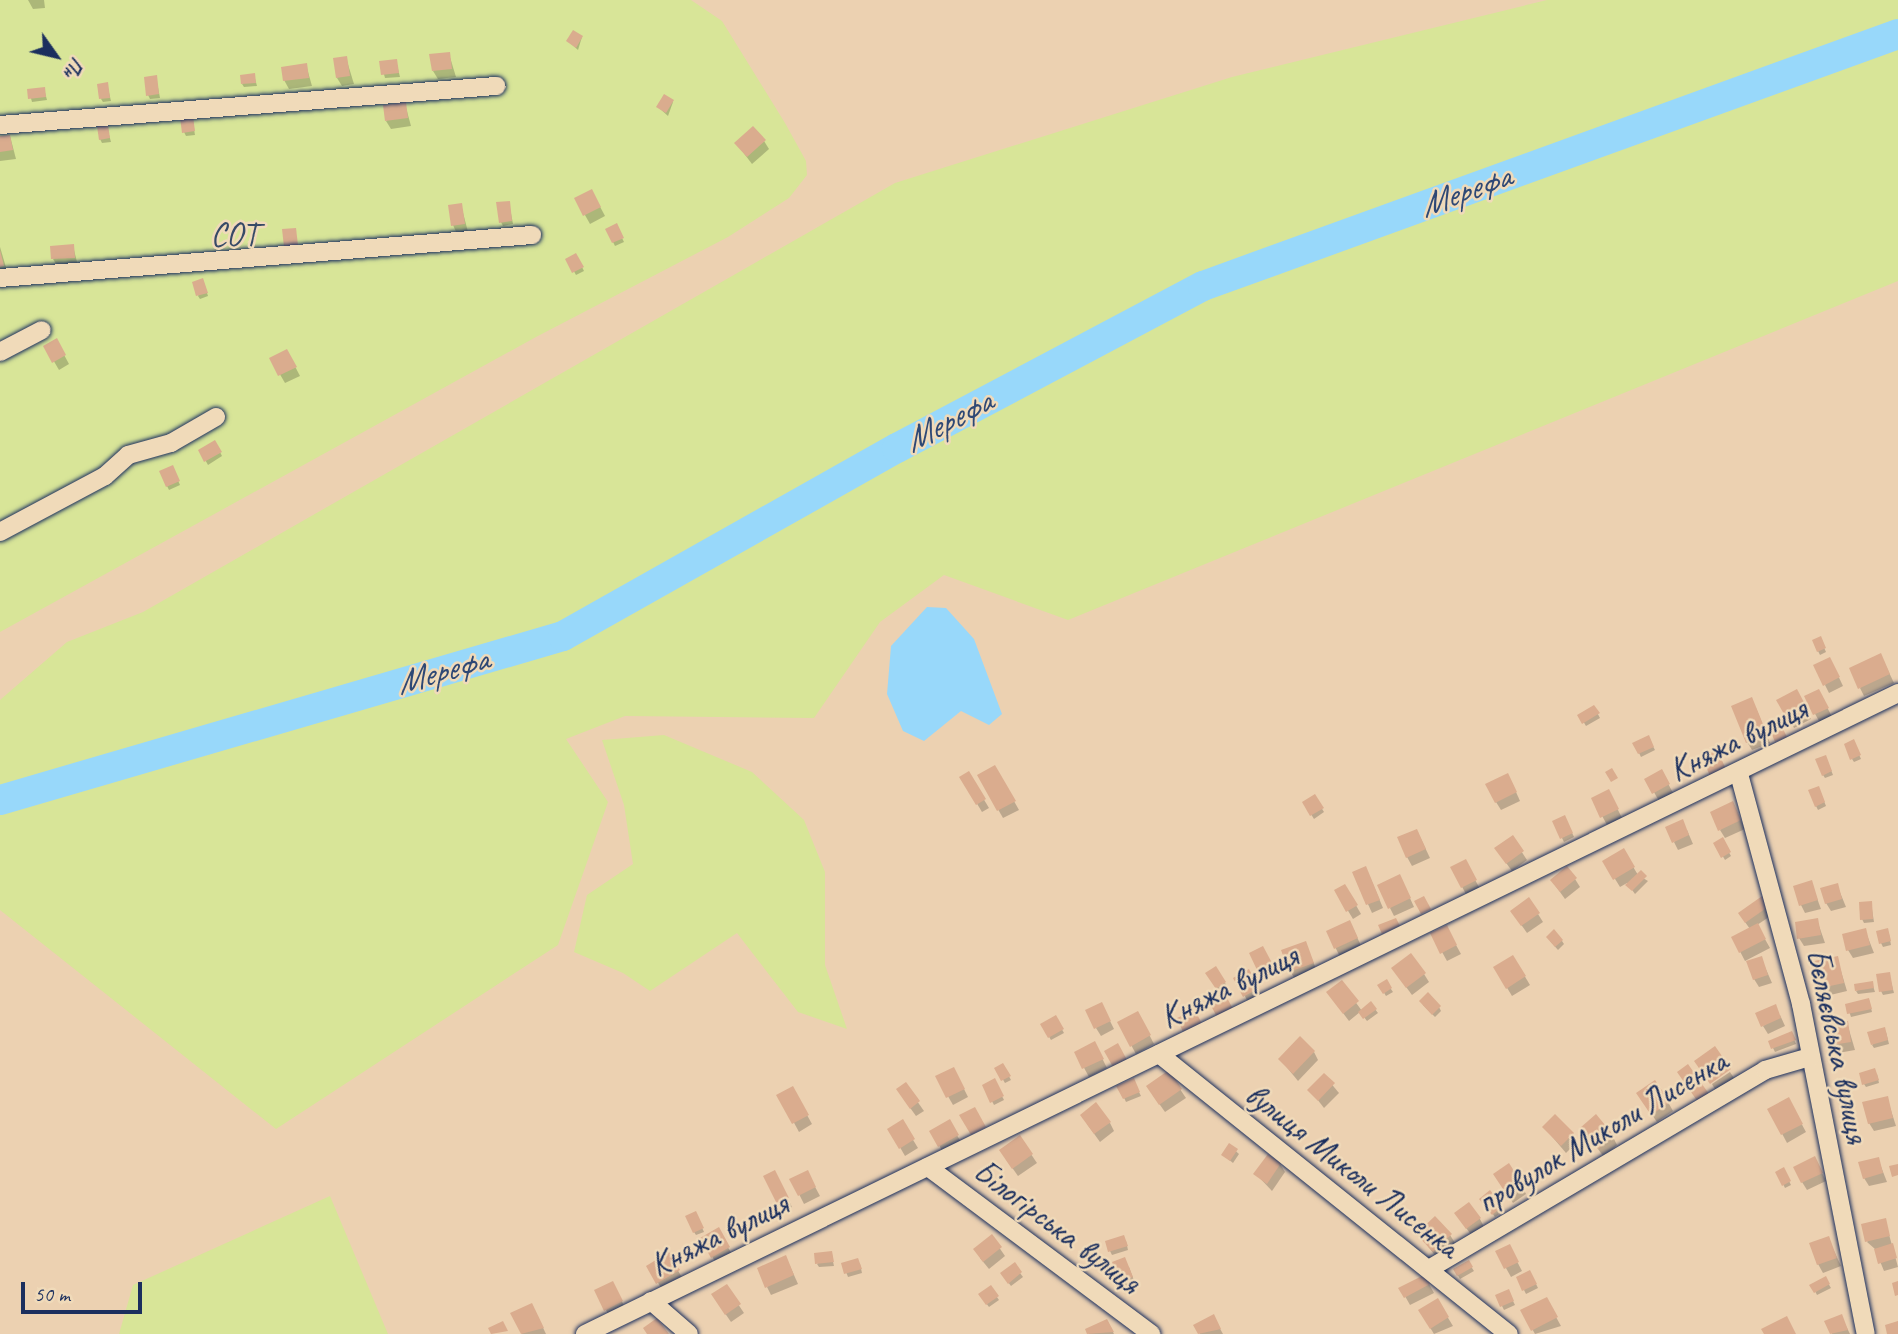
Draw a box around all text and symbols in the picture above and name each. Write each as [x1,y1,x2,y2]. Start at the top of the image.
north arrow [21,21,91,91]
text: Пн [58,53,89,83]
water label: Мерефа [1414,155,1516,227]
park label: СОТ [210,215,258,255]
water label: Мерефа [897,380,999,462]
water label: Мерефа [391,638,493,704]
street label: Княжа вулиця [1662,689,1814,791]
street label: Княжа вулиця [1153,936,1305,1038]
street label: Бєляєвська вулиця [1797,945,1877,1147]
street label: провулок Миколи Лисенка [1470,1042,1734,1222]
street label: вулиця Миколи Лисенка [1238,1075,1466,1267]
street label: Білогірська вулиця [965,1151,1149,1303]
street label: Княжа вулиця [643,1184,795,1286]
scale bar [24,1268,145,1312]
text: 50 m [34,1281,70,1307]

